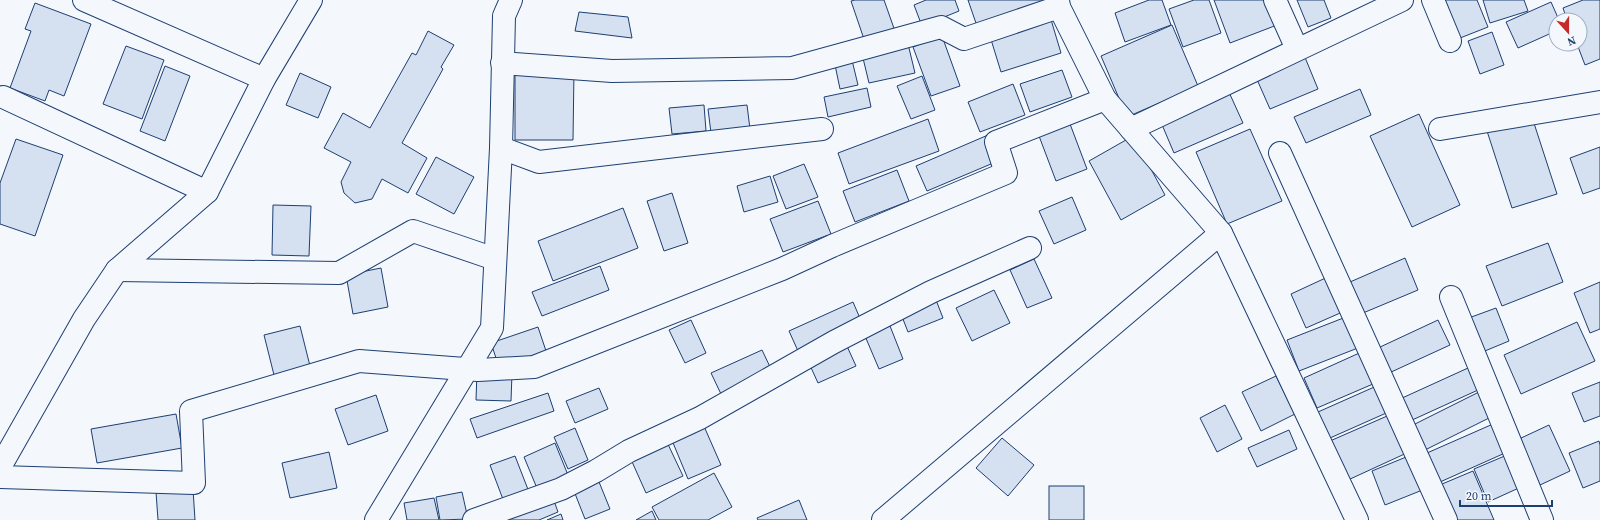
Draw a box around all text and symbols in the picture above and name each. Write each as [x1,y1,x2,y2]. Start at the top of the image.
north arrow [1548,12,1588,52]
text: N [1565,32,1578,49]
scale bar [1460,482,1552,508]
text: 20 m [1466,488,1492,504]

